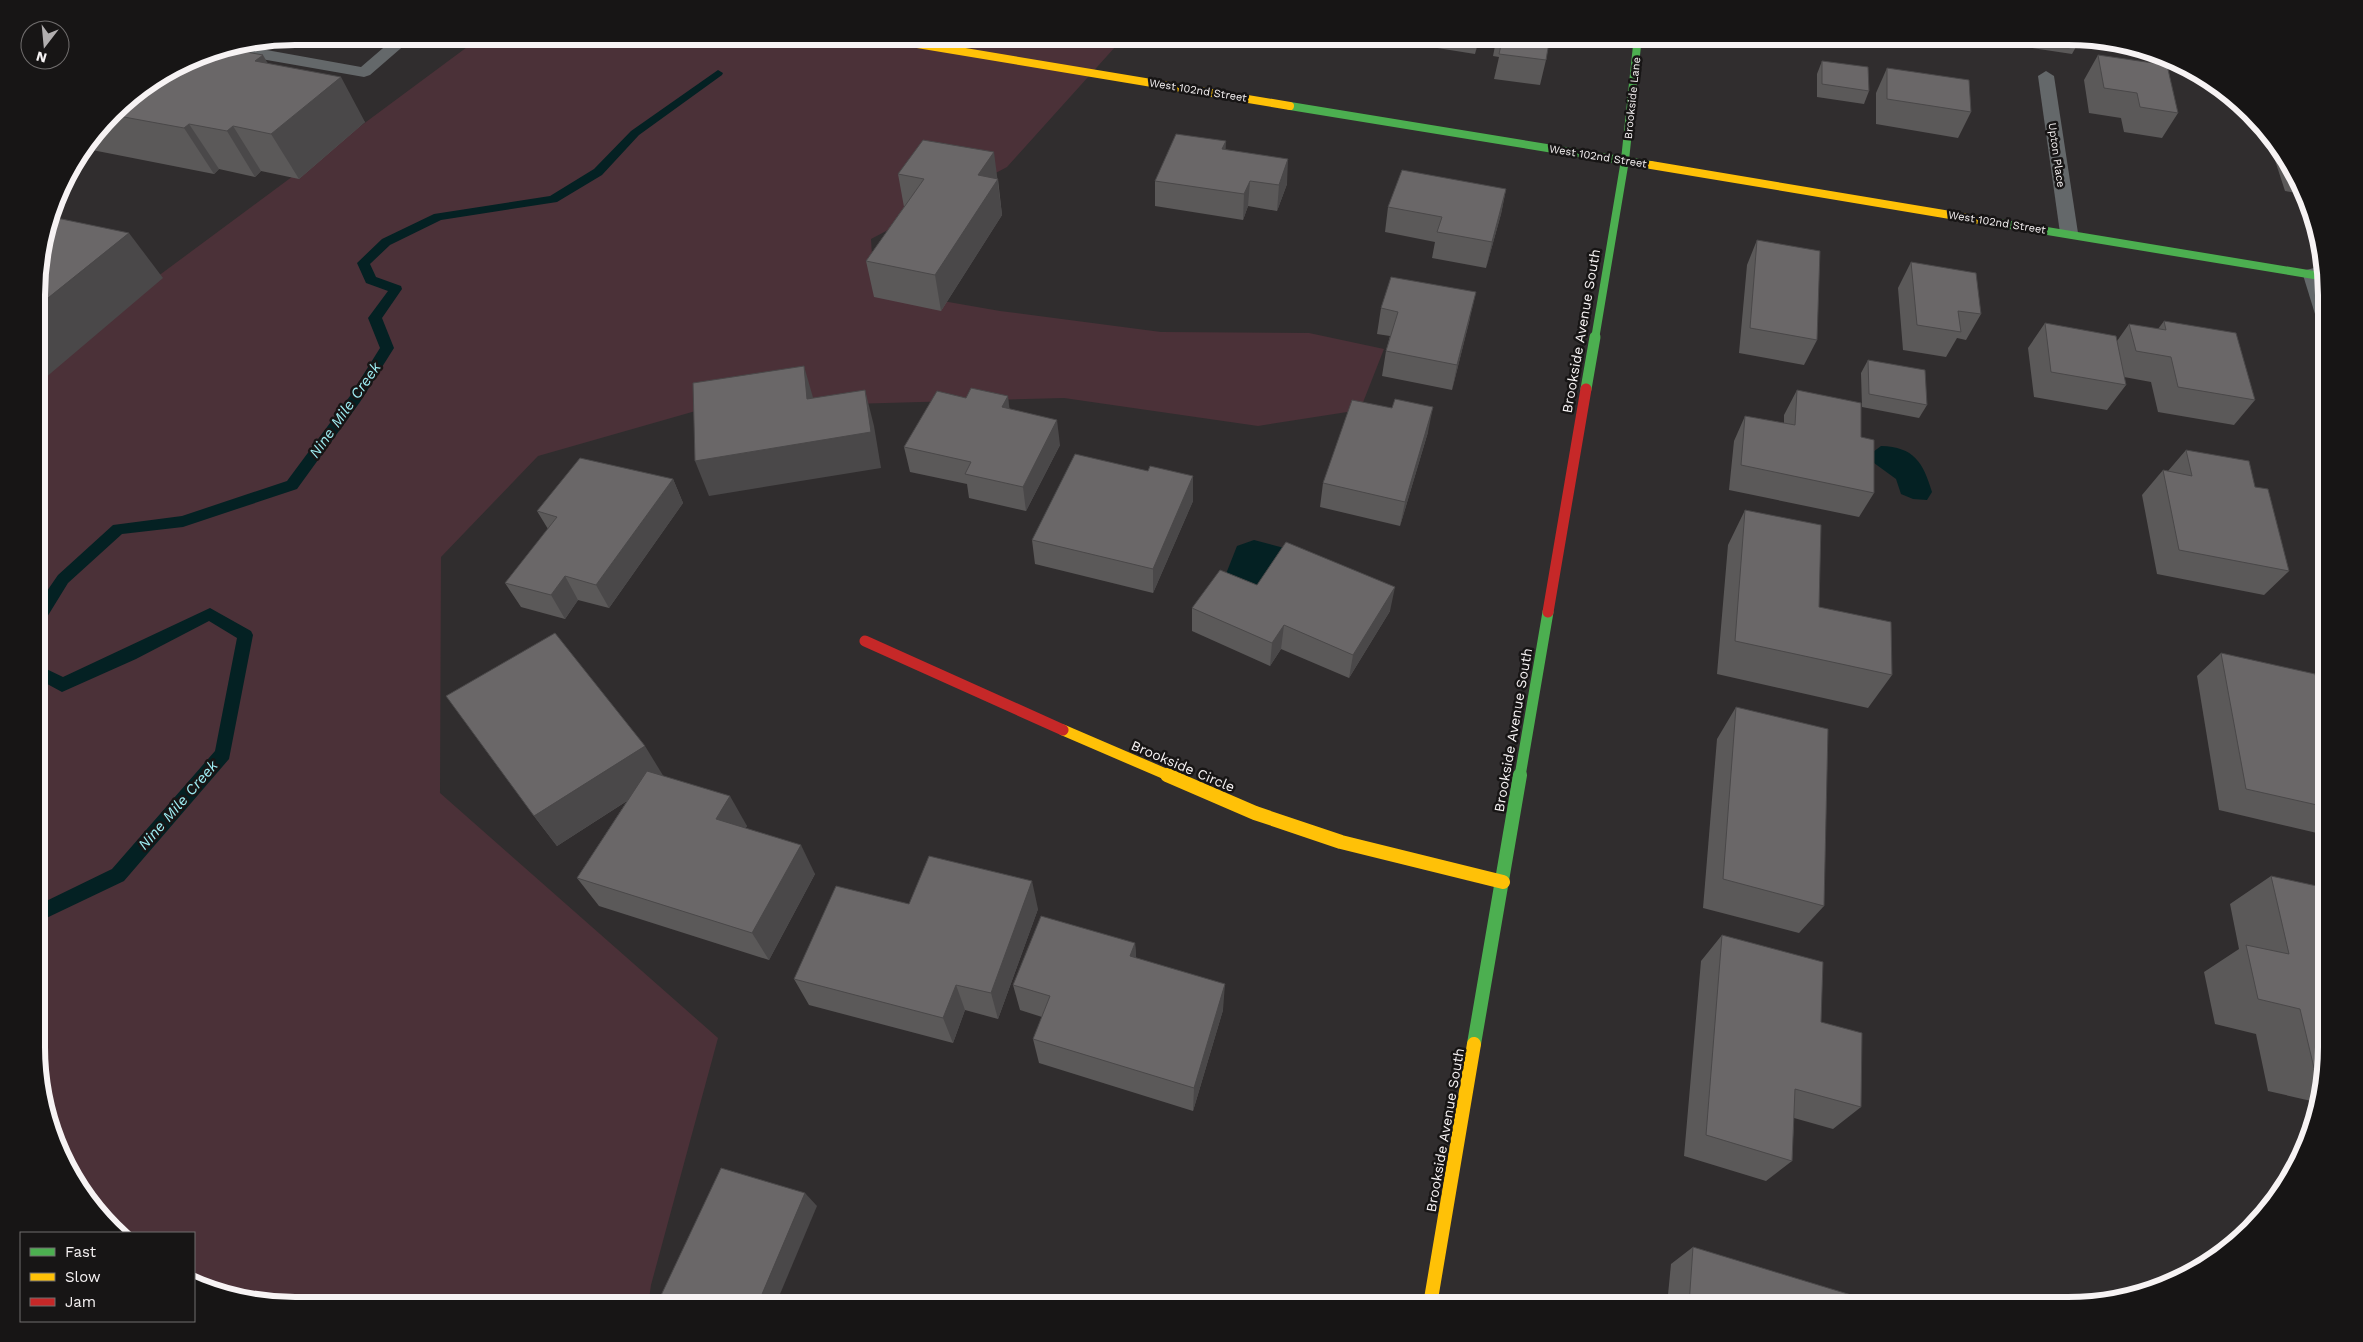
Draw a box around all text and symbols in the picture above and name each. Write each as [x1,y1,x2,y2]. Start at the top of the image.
north arrow [20,20,70,70]
text: N [34,48,49,67]
street label: Brookside Lane [1622,56,1643,140]
street label: West 102nd Street [1148,76,1248,105]
street label: Upton Place [2046,122,2067,188]
street label: West 102nd Street [1548,142,1648,171]
street label: West 102nd Street [1947,208,2047,237]
street label: Brookside Avenue South [1559,248,1603,414]
water label: Nine Mile Creek [305,358,385,461]
street label: Brookside Avenue South [1491,647,1535,813]
street label: Brookside Circle [1129,737,1237,795]
water label: Nine Mile Creek [134,756,222,853]
street label: Brookside Avenue South [1423,1047,1467,1213]
legend [20,1232,195,1322]
text: Fast [65,1243,97,1261]
text: Slow [65,1268,101,1286]
text: Jam [65,1293,96,1311]

